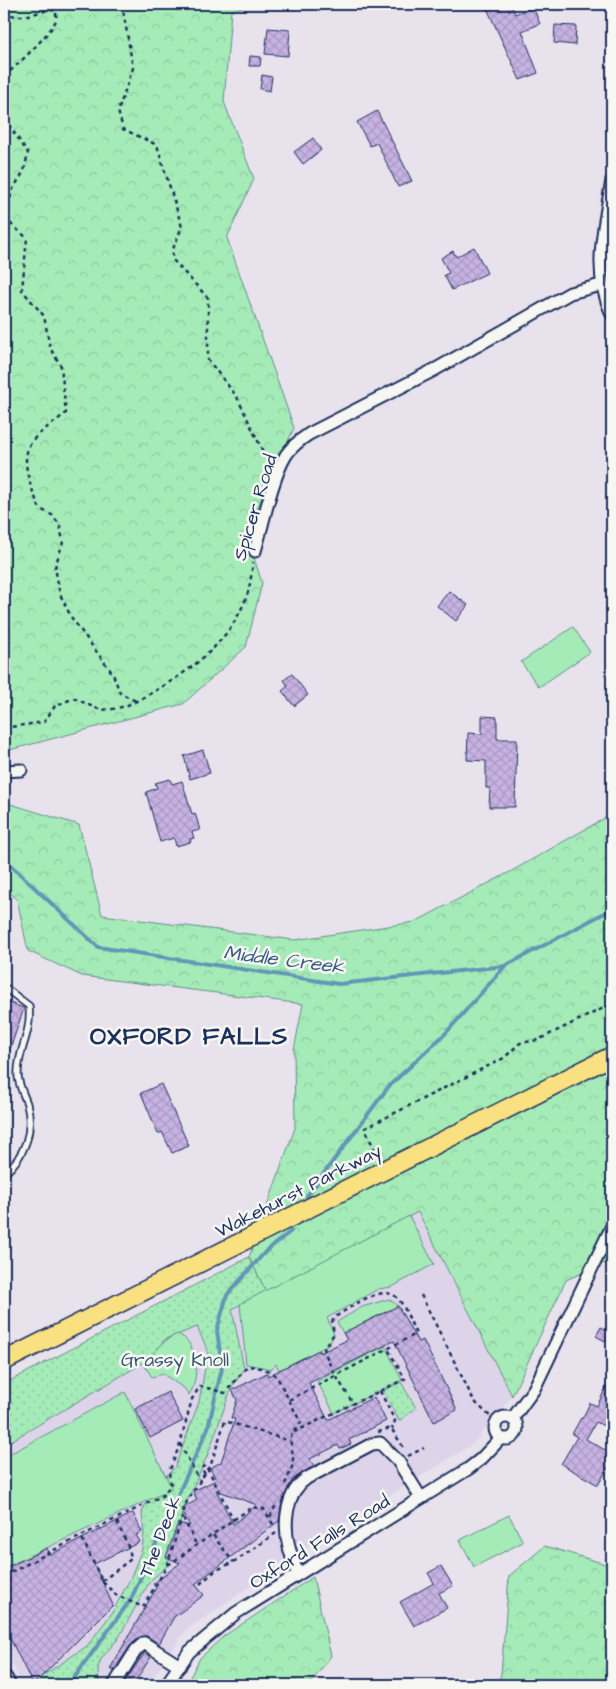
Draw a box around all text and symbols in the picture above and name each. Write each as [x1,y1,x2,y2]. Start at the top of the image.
street label: Spicer Road [226,451,284,564]
water label: Middle Creek [222,939,346,981]
district label: OXFORD FALLS [90,1020,288,1054]
street label: Wakehurst Parkway [211,1137,387,1246]
park label: Grassy Knoll [121,1347,229,1375]
street label: Oxford Falls Road [244,1488,395,1596]
street label: The Deck [132,1492,188,1581]

